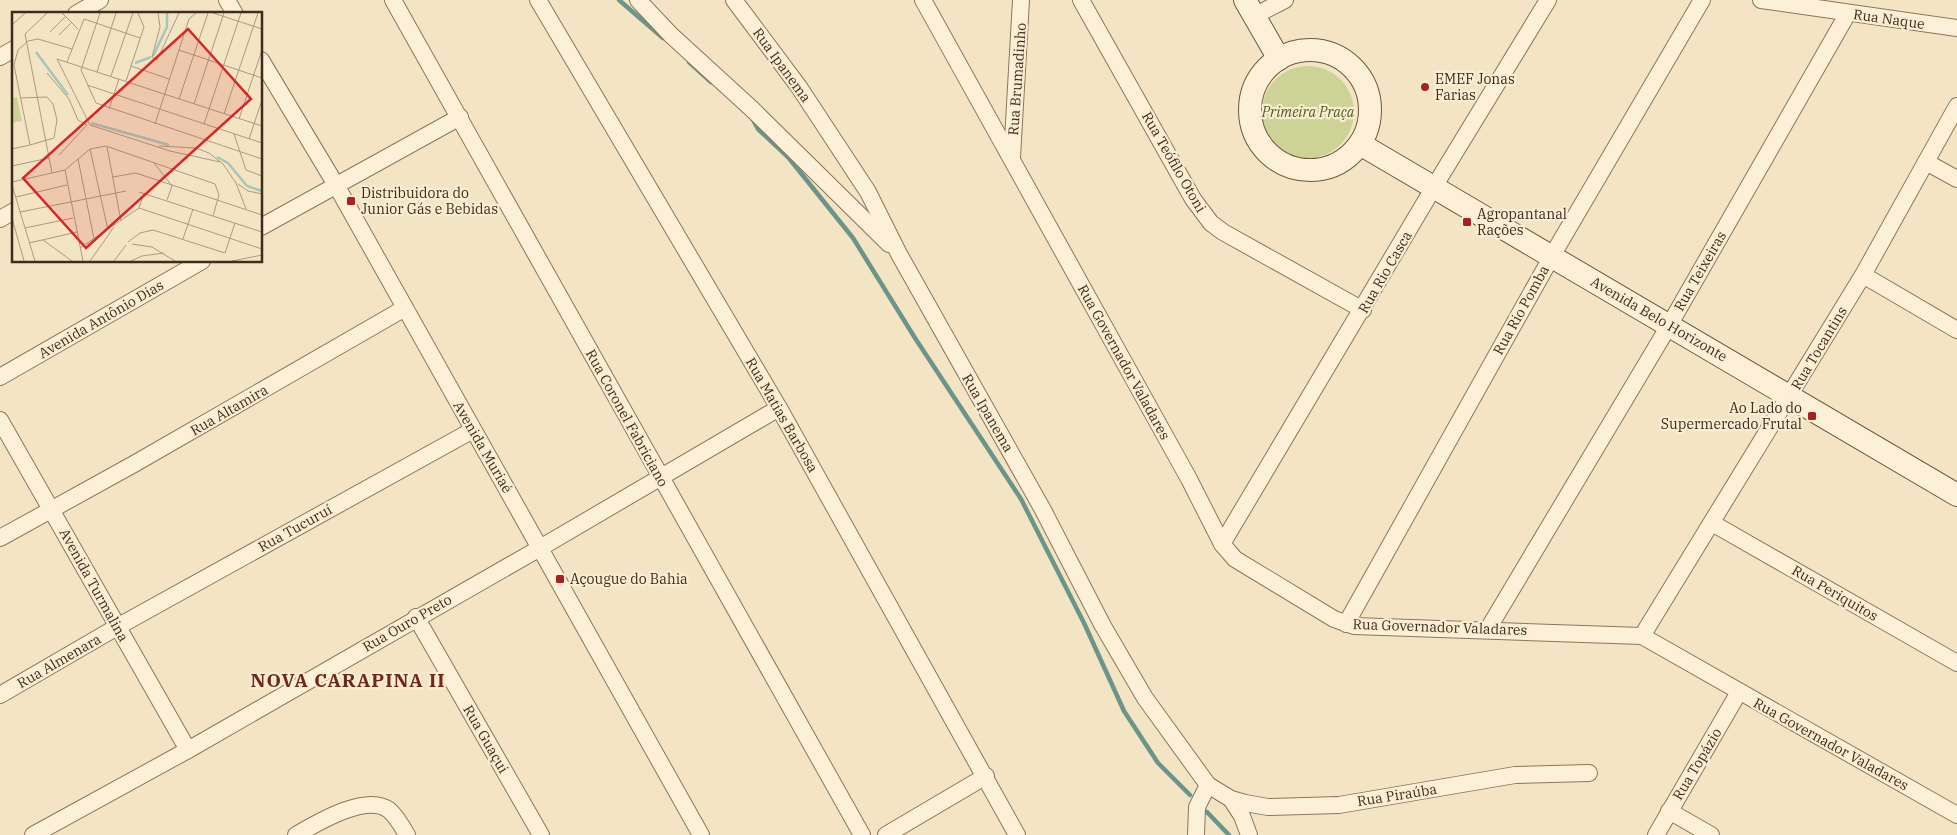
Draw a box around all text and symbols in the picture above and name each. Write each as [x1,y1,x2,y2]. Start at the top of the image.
street label: Rua Naque [1852,5,1926,33]
inset map [12,12,262,262]
street label: Rua Brumadinho [1004,22,1030,136]
street label: Rua Ipanema [749,24,815,106]
place label: EMEF Jonas Farias [1435,70,1515,104]
marker: EMEF Jonas Farias [1419,81,1431,93]
park label: Primeira Praça [1261,103,1355,121]
street label: Rua Teófilo Otoni [1138,109,1210,215]
place label: Distribuidora do Junior Gás e Bebidas [361,184,498,218]
marker: Distribuidora do Junior Gás e Bebidas [345,195,357,207]
place label: Agropantanal Rações [1477,205,1567,239]
marker: Agropantanal Rações [1461,216,1473,228]
street label: Rua Rio Casca [1354,227,1416,316]
street label: Rua Teixeiras [1670,228,1730,314]
street label: Rua Rio Pomba [1489,262,1553,358]
street label: Avenida Belo Horizonte [1587,272,1731,366]
street label: Avenida Antônio Dias [35,276,167,362]
street label: Rua Governador Valadares [1074,281,1174,443]
street label: Rua Tocantins [1787,303,1851,393]
street label: Rua Coronel Fabriciano [582,346,672,490]
street label: Rua Matias Barbosa [742,354,822,476]
street label: Rua Ipanema [958,371,1018,456]
street label: Rua Altamira [187,380,271,439]
street label: Avenida Muriaé [449,398,517,496]
place label: Ao Lado do Supermercado Frutal [1661,399,1802,433]
marker: Ao Lado do Supermercado Frutal [1806,410,1818,422]
street label: Rua Tucuruí [255,500,335,556]
street label: Avenida Turmalina [55,525,133,645]
street label: Rua Periquitos [1789,561,1881,625]
place label: Açougue do Bahia [570,570,688,588]
marker: Açougue do Bahia [554,573,566,585]
street label: Rua Ouro Preto [359,590,455,656]
street label: Rua Governador Valadares [1352,615,1528,639]
street label: Rua Almenara [14,630,104,692]
district label: NOVA CARAPINA II [251,668,446,692]
street label: Rua Governador Valadares [1750,694,1912,794]
street label: Rua Guaçui [459,702,513,776]
street label: Rua Topázio [1668,725,1726,803]
street label: Rua Piraúba [1356,780,1439,810]

